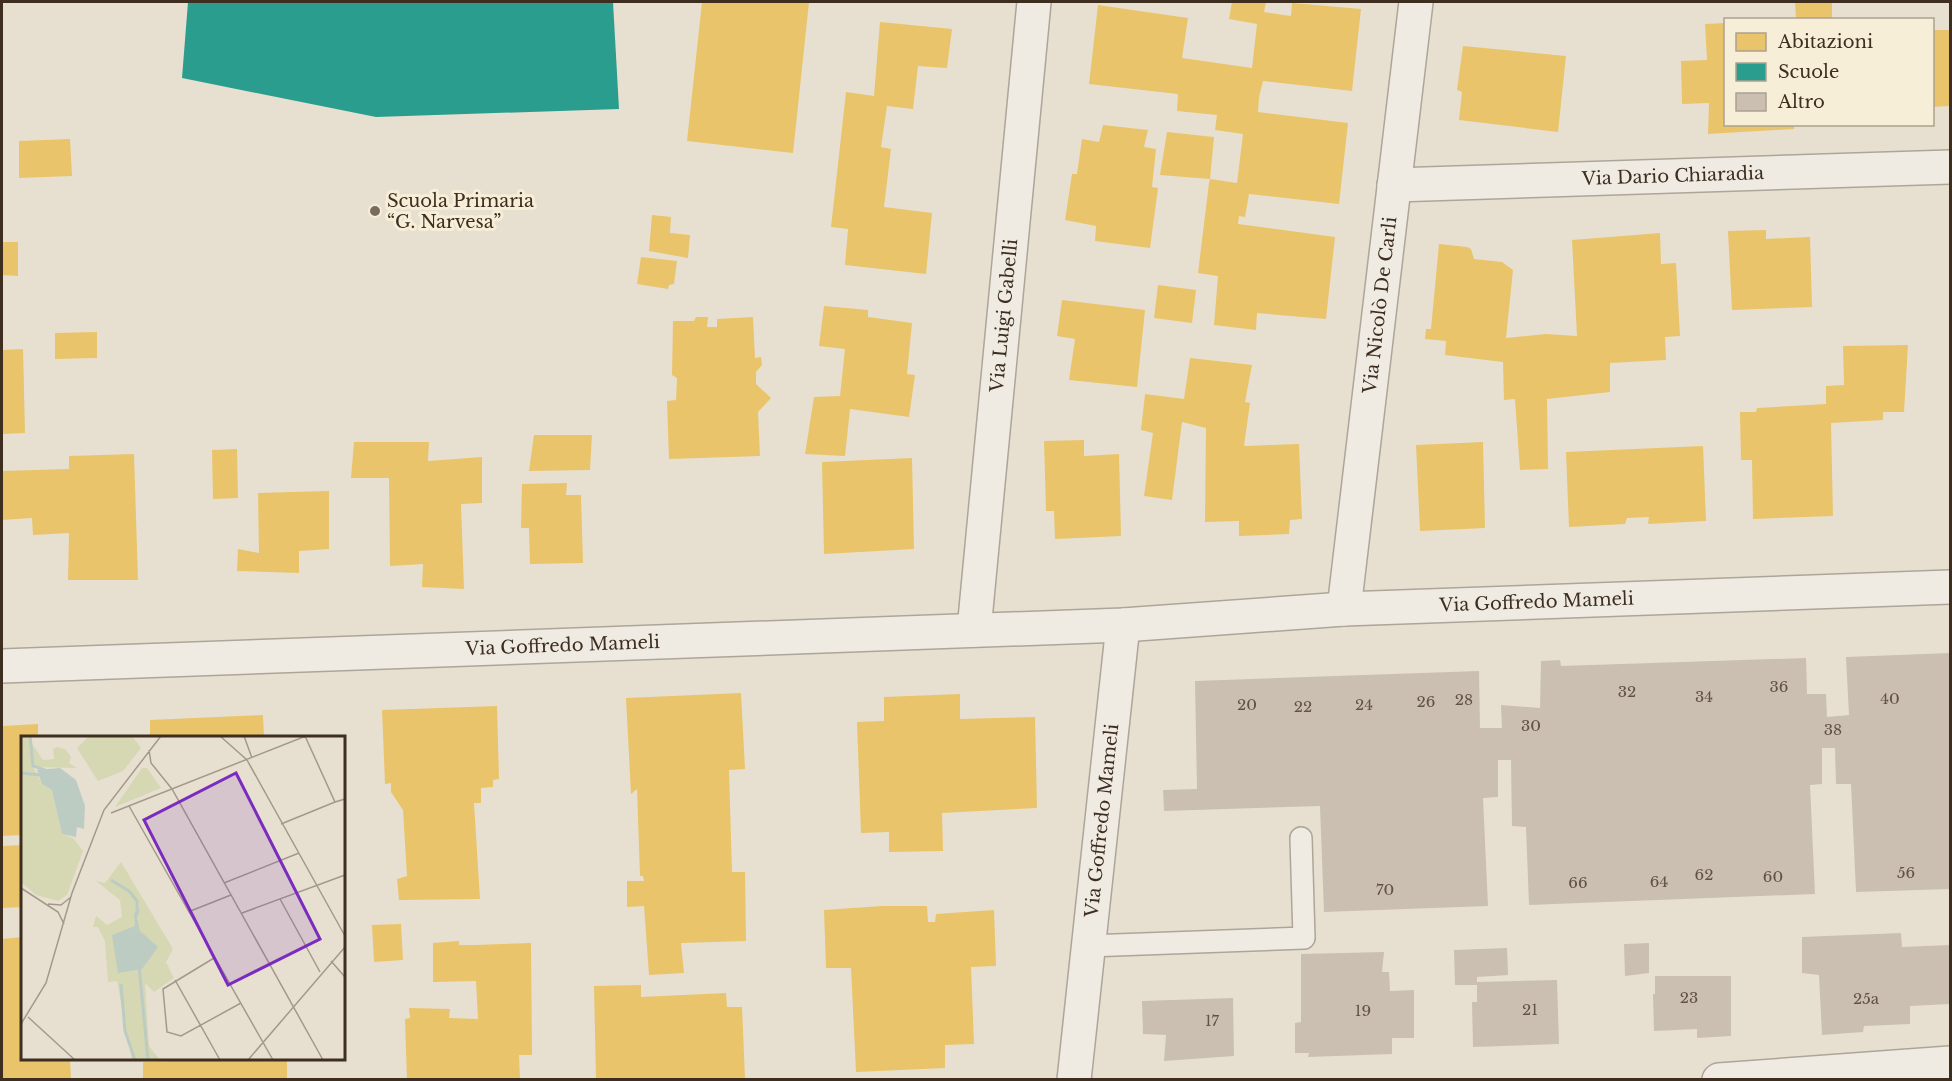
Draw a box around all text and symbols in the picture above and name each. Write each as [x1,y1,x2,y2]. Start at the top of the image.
legend [1724,18,1934,126]
text: Abitazioni [1777,31,1873,53]
text: Scuole [1778,61,1839,83]
text: Altro [1777,91,1825,113]
street label: Via Dario Chiaradia [1580,162,1764,190]
place label: Scuola Primaria “G. Narvesa” [387,190,534,233]
marker: Scuola Primaria “G. Narvesa” [368,204,382,218]
street label: Via Nicolò De Carli [1359,216,1401,396]
street label: Via Luigi Gabelli [986,238,1022,394]
street label: Via Goffredo Mameli [1438,587,1634,617]
street label: Via Goffredo Mameli [464,631,660,660]
house number: 36 [1770,677,1788,696]
house number: 32 [1618,682,1636,701]
house number: 34 [1695,687,1713,706]
house number: 40 [1880,689,1900,708]
house number: 28 [1455,690,1473,709]
house number: 26 [1417,692,1435,711]
house number: 20 [1237,695,1257,714]
house number: 24 [1355,695,1373,714]
house number: 22 [1294,697,1312,716]
house number: 30 [1521,716,1541,735]
house number: 38 [1824,720,1842,739]
street label: Via Goffredo Mameli [1080,723,1123,919]
inset map [21,736,345,1060]
house number: 56 [1897,863,1915,882]
house number: 62 [1695,865,1713,884]
house number: 60 [1763,867,1783,886]
house number: 64 [1650,872,1668,891]
house number: 66 [1568,873,1588,892]
house number: 70 [1376,880,1394,899]
house number: 23 [1680,988,1698,1007]
house number: 25a [1853,989,1880,1008]
house number: 21 [1522,1000,1538,1019]
house number: 19 [1355,1001,1371,1020]
house number: 17 [1205,1011,1220,1030]

